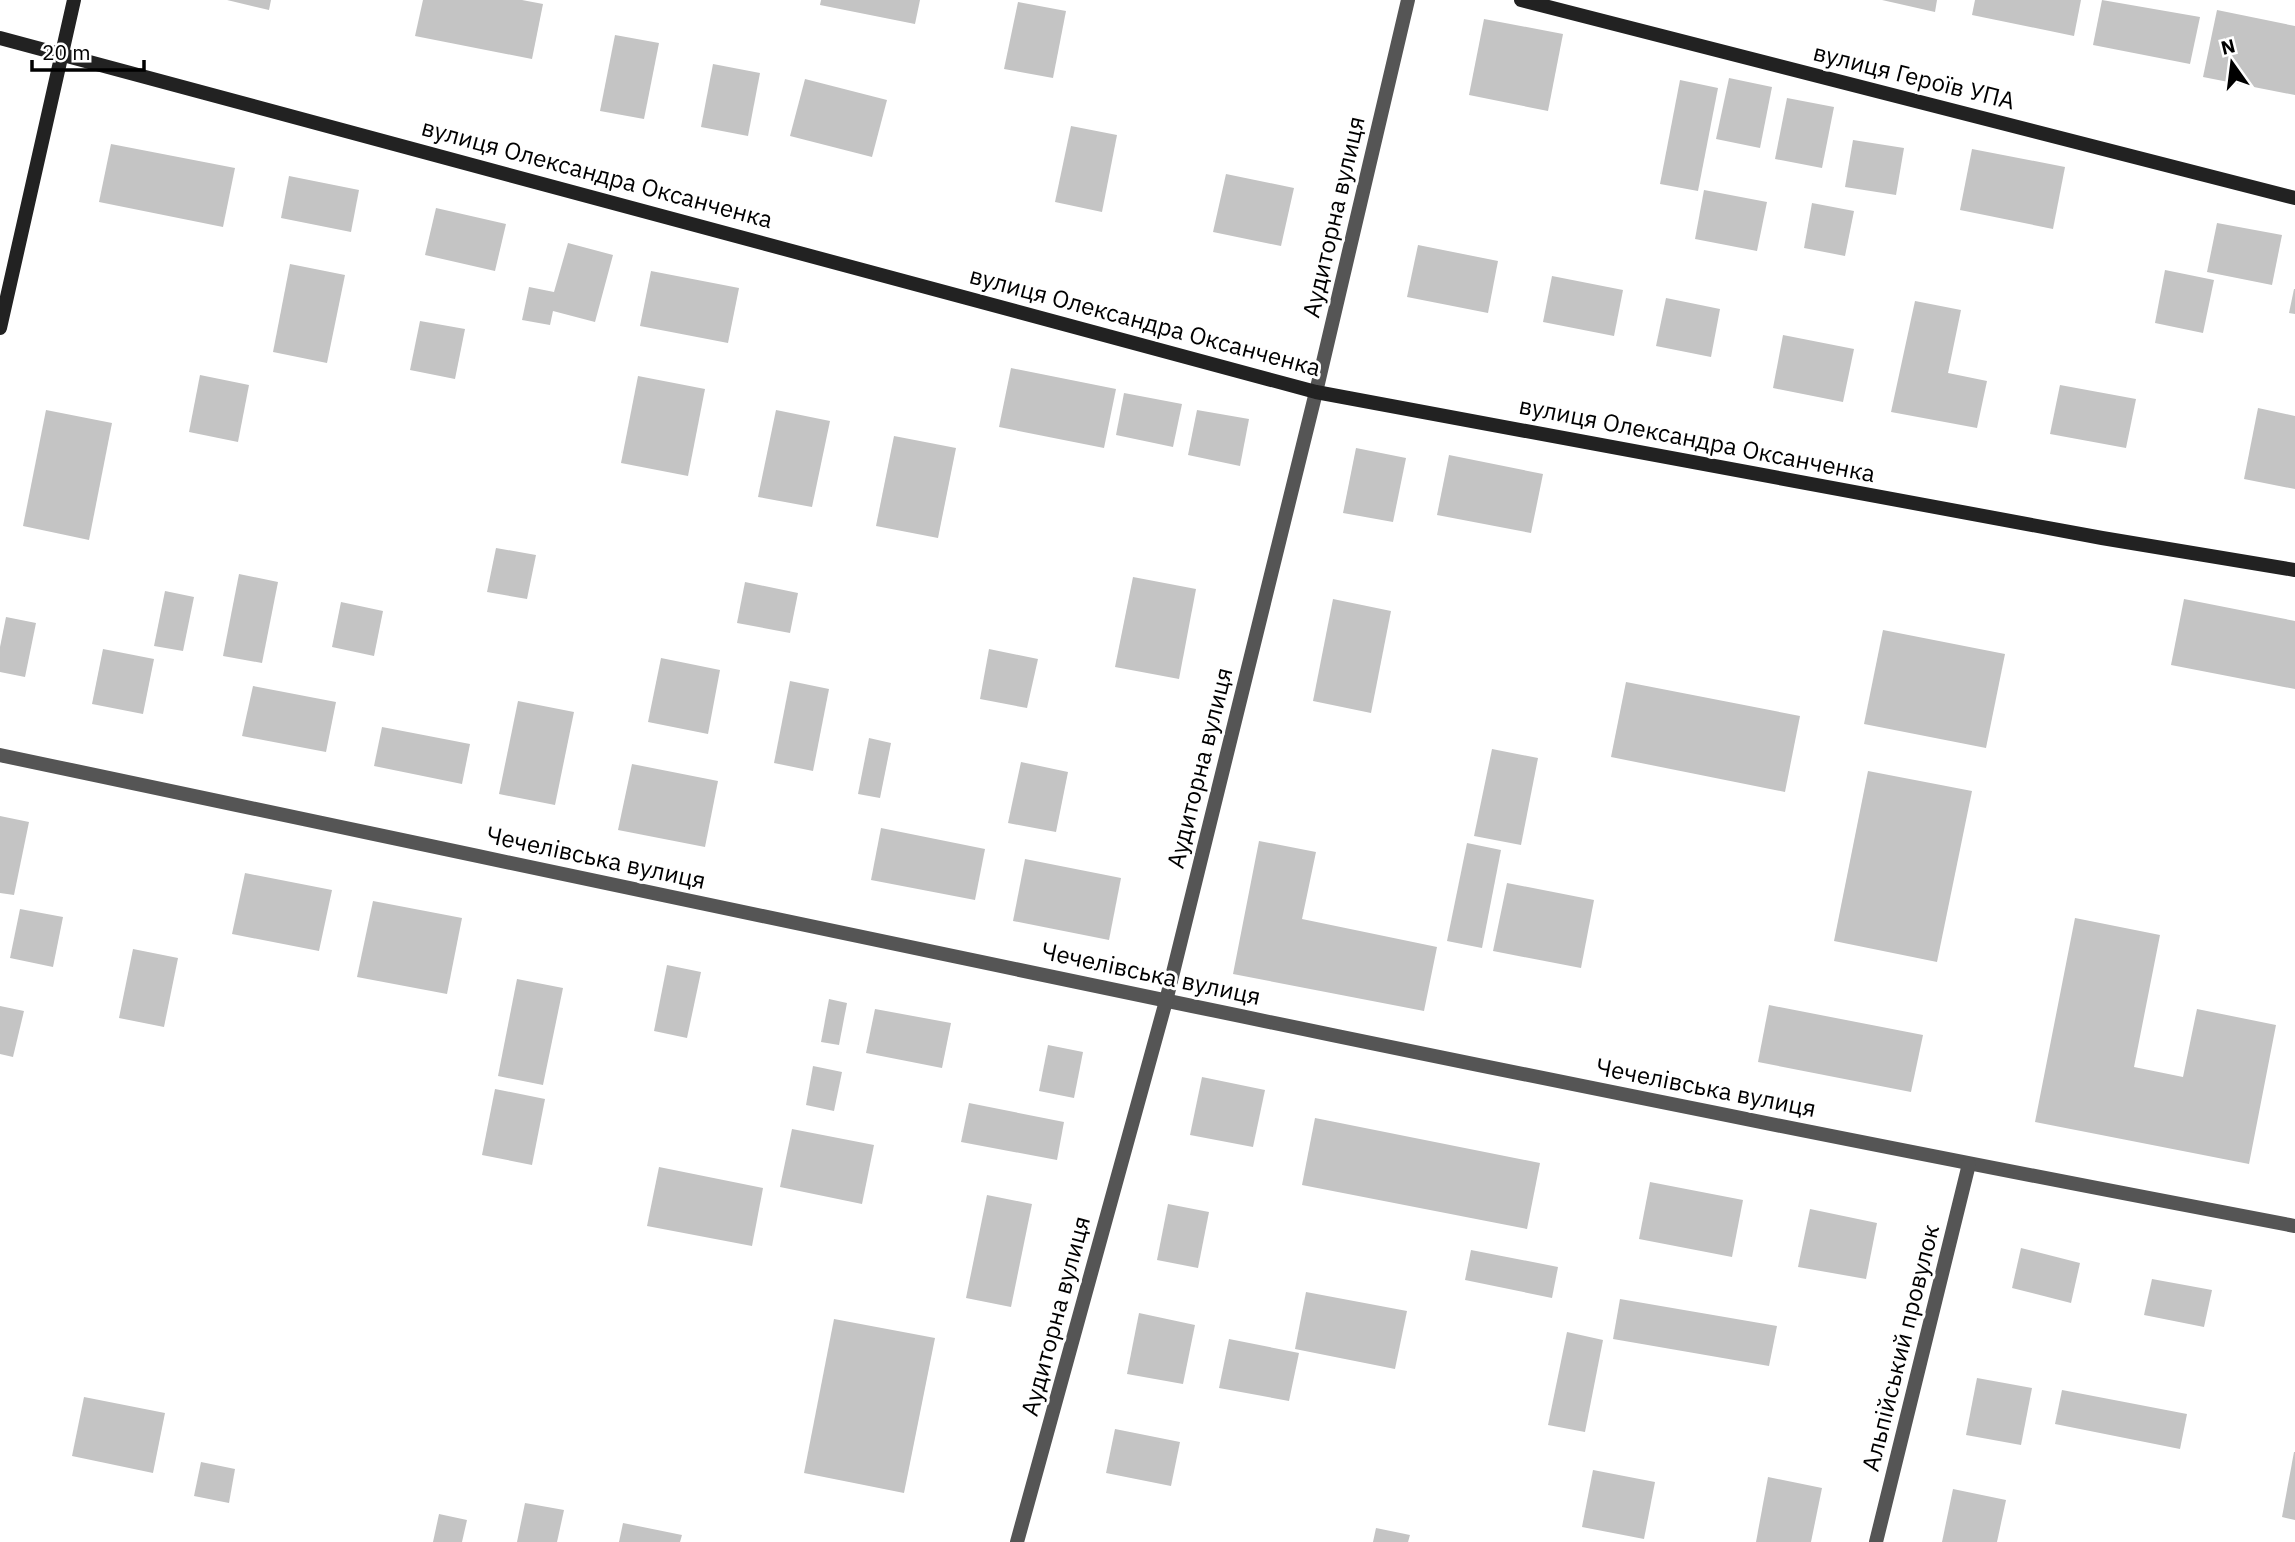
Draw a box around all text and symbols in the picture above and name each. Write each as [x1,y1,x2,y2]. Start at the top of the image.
scale bar [32,28,144,72]
north arrow [2197,28,2267,98]
text: N [2218,33,2237,60]
street label: вулиця Героїв УПА [1810,35,2018,117]
text: 20 m [42,38,91,66]
street label: вулиця Олександра Оксанченка [418,111,776,235]
street label: Аудиторна вулиця [1294,113,1372,321]
street label: вулиця Олександра Оксанченка [966,259,1324,383]
street label: вулиця Олександра Оксанченка [1516,389,1878,489]
street label: Аудиторна вулиця [1159,664,1239,871]
street label: Чечелівська вулиця [484,818,709,896]
street label: Чечелівська вулиця [1039,934,1264,1012]
street label: Чечелівська вулиця [1593,1050,1819,1124]
street label: Аудиторна вулиця [1013,1212,1097,1419]
street label: Альпійський провулок [1854,1221,1946,1475]

